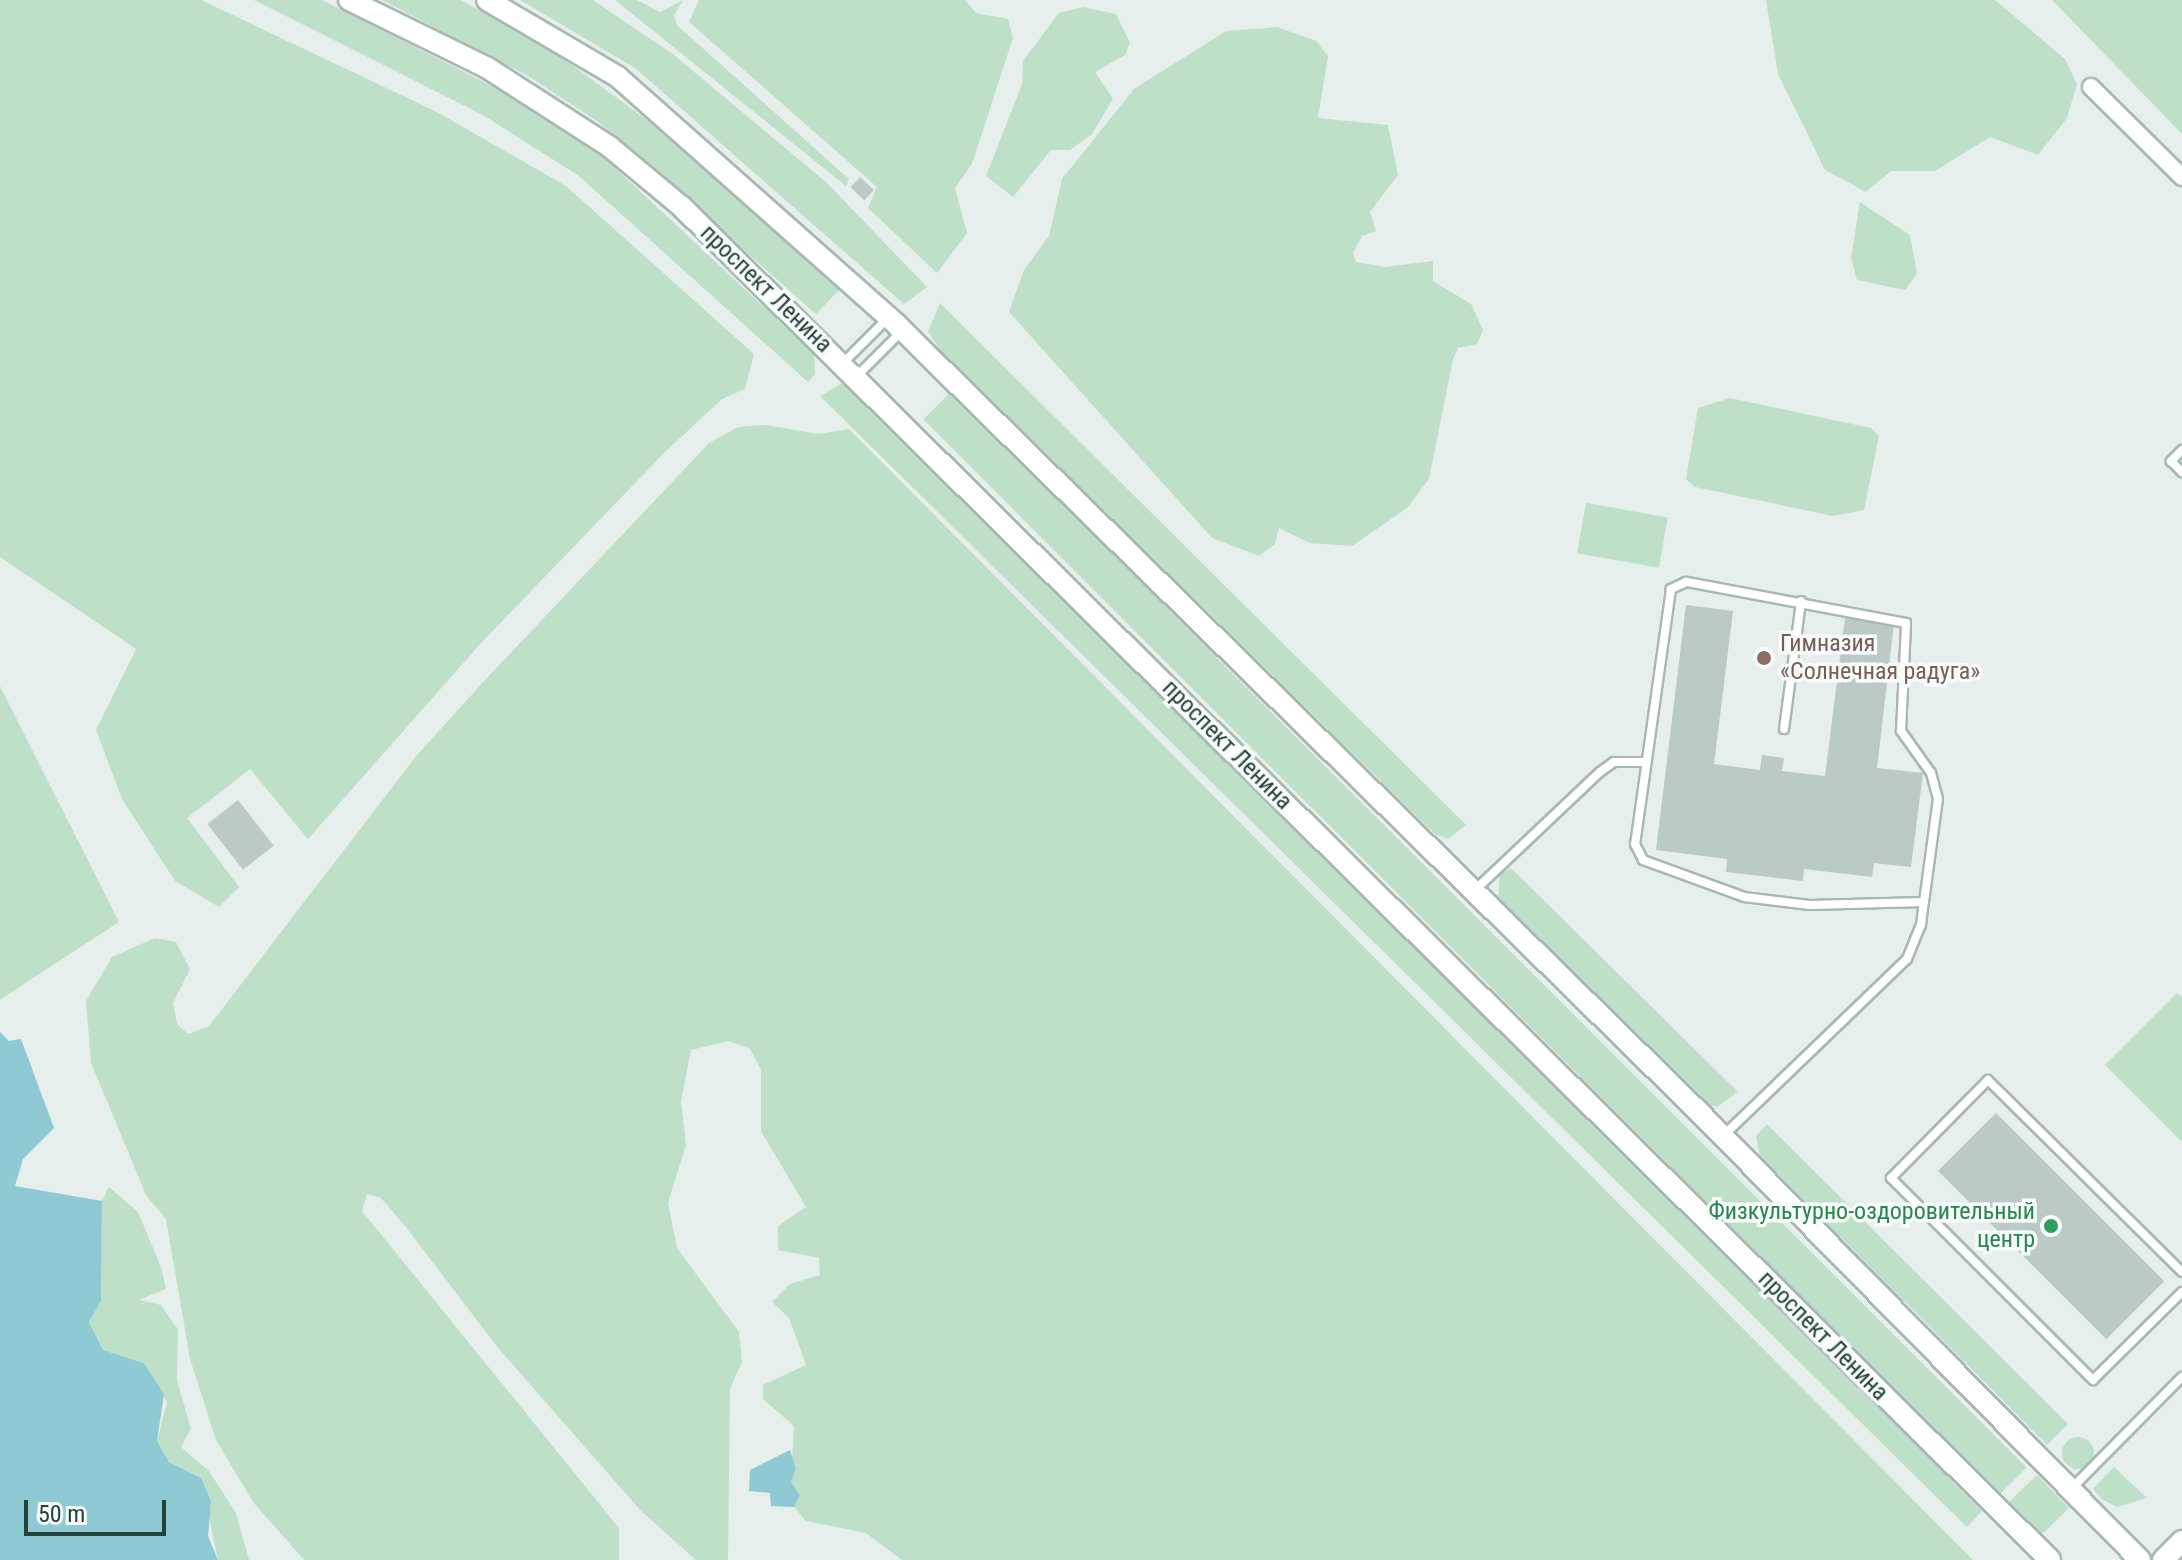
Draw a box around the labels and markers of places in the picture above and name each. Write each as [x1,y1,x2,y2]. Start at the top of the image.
place label: Гимназия «Солнечная радуга» [1780,630,1980,686]
marker: Гимназия «Солнечная радуга» [1755,649,1773,667]
place label: Физкультурно-оздоровительный центр [1709,1198,2035,1254]
marker: Физкультурно-оздоровительный центр [2042,1217,2060,1235]

